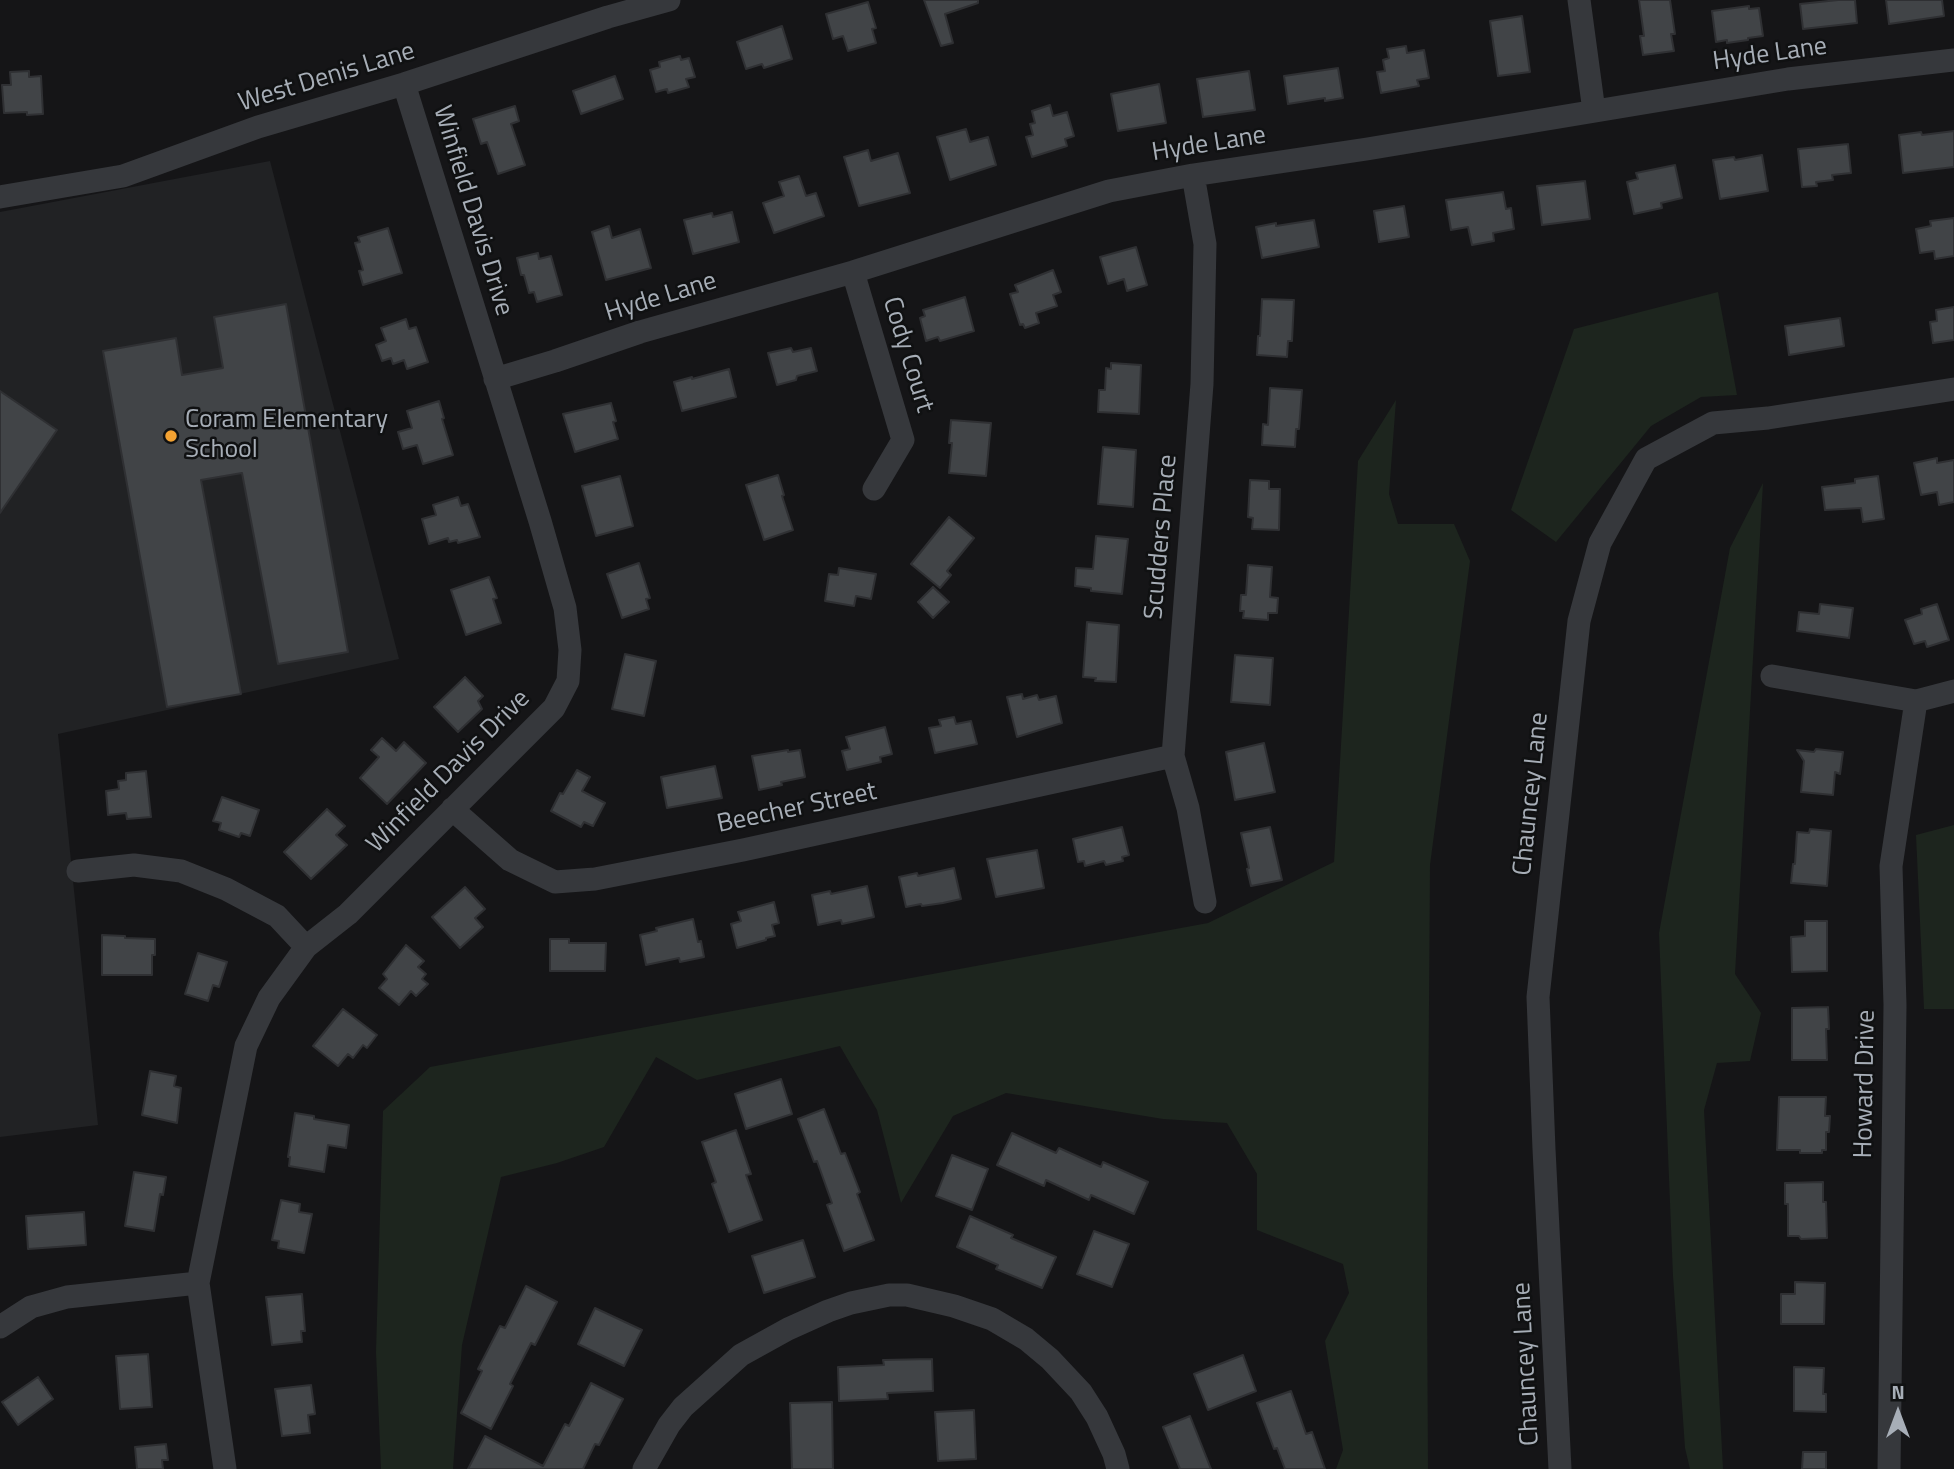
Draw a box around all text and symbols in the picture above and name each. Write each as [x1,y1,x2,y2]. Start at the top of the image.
street label: Hyde Lane [1711,32,1829,78]
street label: West Denis Lane [235,36,419,120]
street label: Winfield Davis Drive [425,102,519,320]
street label: Hyde Lane [1150,121,1268,169]
street label: Hyde Lane [601,266,721,330]
street label: Cody Court [875,293,939,417]
place label: Coram Elementary School [185,405,388,466]
marker: Coram Elementary School [163,428,179,444]
street label: Scudders Place [1139,453,1185,621]
street label: Winfield Davis Drive [361,684,537,860]
street label: Chauncey Lane [1508,711,1556,877]
street label: Beecher Street [714,777,880,841]
street label: Howard Drive [1849,1009,1883,1159]
street label: Chauncey Lane [1507,1281,1547,1447]
text: N [1891,1377,1905,1406]
north arrow [1863,1378,1933,1448]

